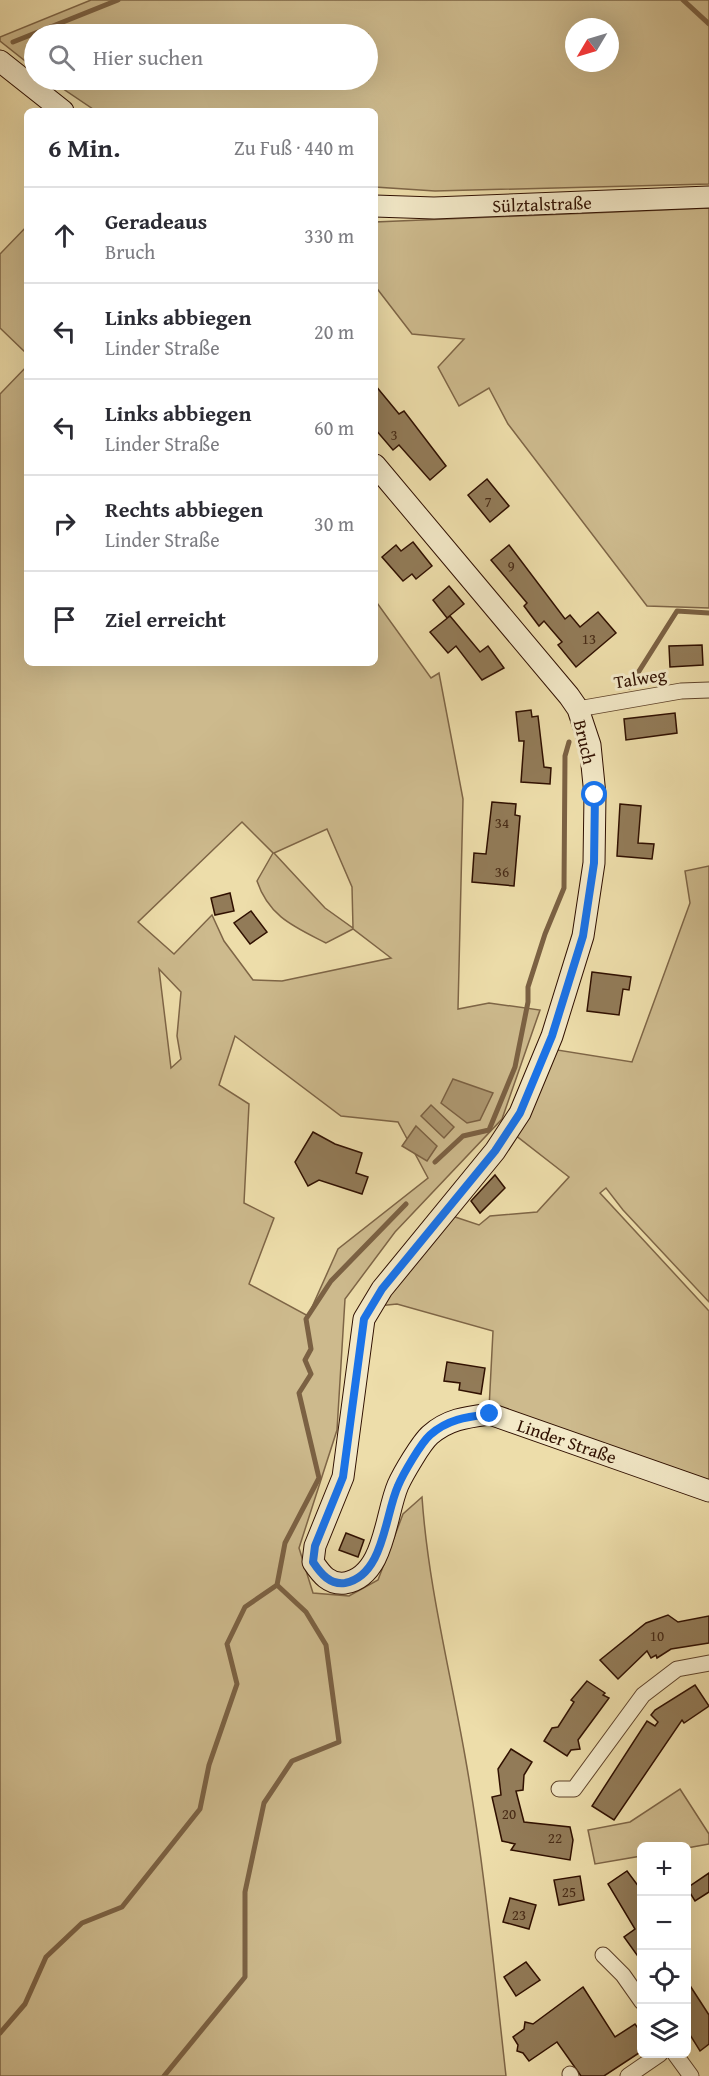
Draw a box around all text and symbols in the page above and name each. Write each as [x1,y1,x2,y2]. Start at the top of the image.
north arrow [565,18,619,72]
search box [24,24,378,90]
icon: search [45,41,78,74]
text: Hier suchen [93,41,203,73]
text: 6 Min. [48,128,120,167]
text: Zu Fuß · 440 m [234,133,354,162]
street label: Sülztalstraße [492,189,592,219]
text: Geradeaus [105,205,207,237]
icon: ahead [48,219,81,252]
text: 330 m [304,221,354,250]
text: Bruch [105,237,155,266]
text: Links abbiegen [105,301,251,333]
icon: left [48,315,81,348]
text: 20 m [314,317,354,346]
text: Linder Straße [105,333,220,362]
text: Links abbiegen [105,397,251,429]
icon: left [48,411,81,444]
text: 60 m [314,413,354,442]
house number: 3 [390,424,398,445]
text: Linder Straße [105,429,220,458]
house number: 7 [484,491,492,512]
text: Rechts abbiegen [105,493,263,525]
icon: right [48,507,81,540]
text: 30 m [314,509,354,538]
text: Linder Straße [105,525,220,554]
house number: 9 [507,555,515,576]
icon: arrive [48,603,81,636]
text: Ziel erreicht [105,603,226,635]
house number: 13 [582,628,596,649]
street label: Talweg [612,661,668,695]
street label: Bruch [567,717,603,767]
route start [581,781,607,807]
house number: 34 [495,812,509,833]
house number: 36 [495,861,509,882]
route end [476,1400,502,1426]
street label: Linder Straße [514,1411,620,1471]
house number: 10 [650,1625,664,1646]
house number: 20 [502,1803,516,1824]
house number: 22 [548,1827,562,1848]
map controls [637,1842,691,2058]
button: + [637,1842,691,1896]
house number: 25 [562,1881,576,1902]
button: − [637,1896,691,1950]
house number: 23 [512,1904,526,1925]
button: locate [637,1950,691,2004]
button: layers [637,2004,691,2058]

